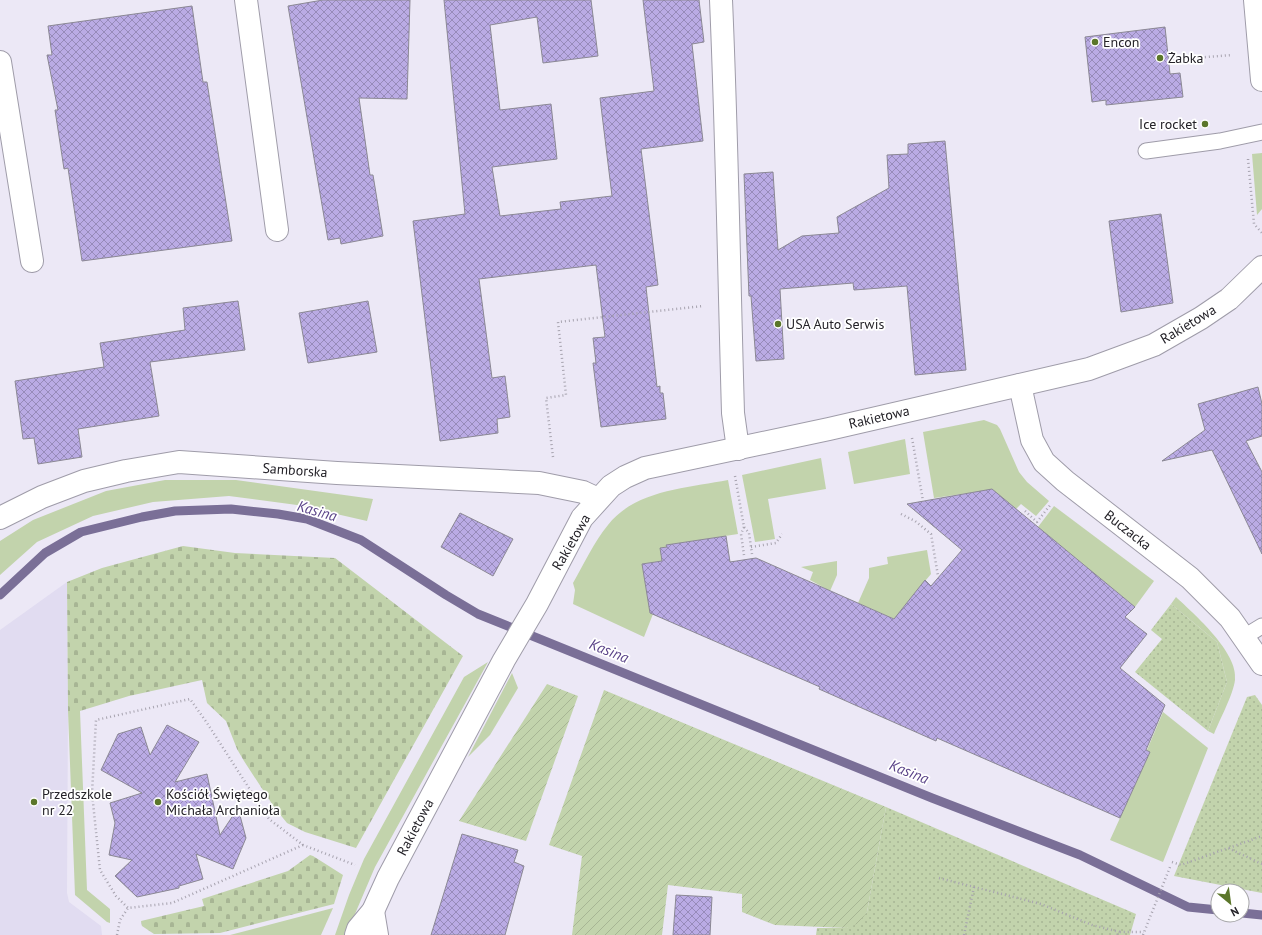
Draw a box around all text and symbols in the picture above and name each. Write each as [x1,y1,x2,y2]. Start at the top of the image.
place label: Encon [1103,33,1139,51]
marker: Encon [1090,37,1100,47]
place label: Żabka [1168,49,1204,67]
marker: Żabka [1155,53,1165,63]
place label: Ice rocket [1139,115,1197,133]
marker: Ice rocket [1200,119,1210,129]
street label: Rakietowa [1157,300,1219,348]
place label: USA Auto Serwis [786,315,884,333]
marker: USA Auto Serwis [773,319,783,329]
street label: Rakietowa [847,401,911,433]
street label: Samborska [262,459,328,481]
water label: Kasina [295,496,340,525]
street label: Buczacka [1101,506,1155,554]
street label: Rakietowa [548,511,594,573]
water label: Kasina [587,634,632,667]
water label: Kasina [887,755,932,788]
place label: Przedszkole nr 22 [42,785,112,819]
place label: Kościół Świętego Michała Archanioła [166,785,280,819]
street label: Rakietowa [393,795,437,859]
marker: Przedszkole nr 22 [29,797,39,807]
marker: Kościół Świętego Michała Archanioła [153,797,163,807]
north arrow [1210,883,1250,923]
text: N [1228,904,1241,920]

